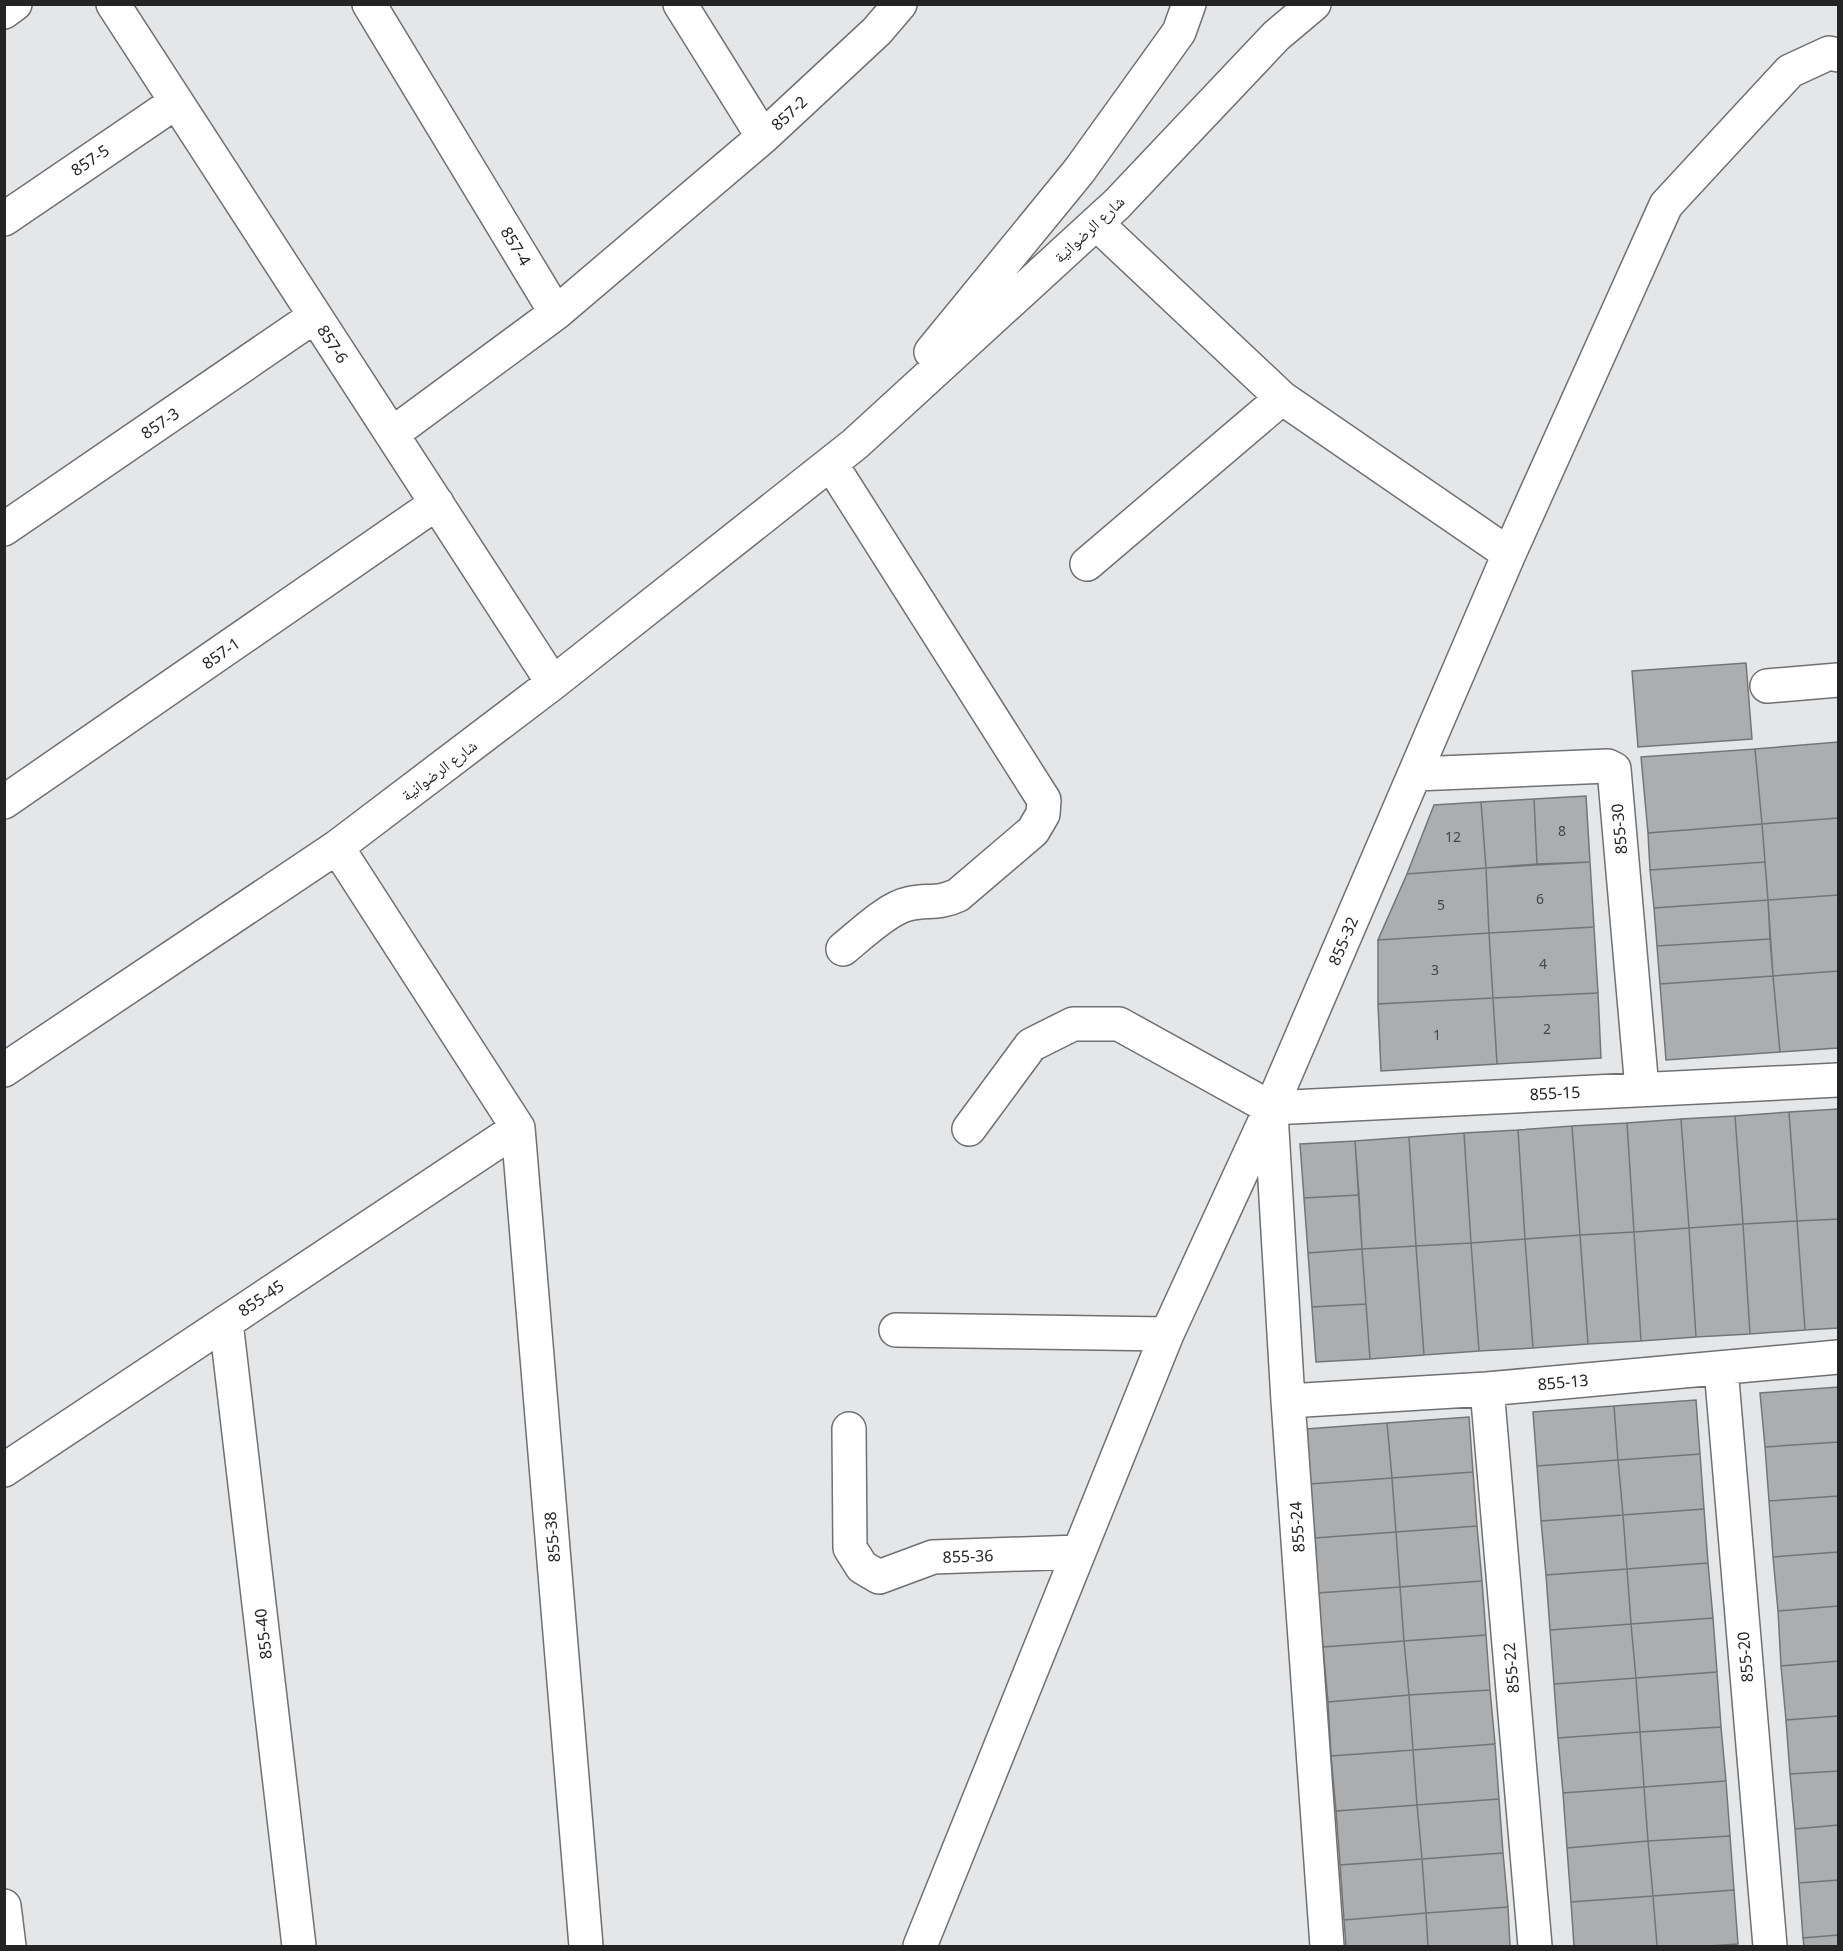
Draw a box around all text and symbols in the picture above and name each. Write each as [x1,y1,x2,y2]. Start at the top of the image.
street label: 857-2 [766,91,812,135]
street label: 857-5 [67,139,113,181]
street label: شارع الرضوانية [1049,190,1129,268]
street label: 857-4 [496,222,536,270]
street label: 857-6 [312,320,354,368]
street label: 857-3 [137,402,183,444]
street label: 857-1 [198,632,244,674]
street label: شارع الرضوانية [397,734,481,806]
street label: 855-30 [1606,803,1632,855]
house number: 8 [1558,821,1566,840]
house number: 12 [1445,827,1461,846]
house number: 6 [1536,889,1544,908]
house number: 5 [1437,895,1445,914]
street label: 855-32 [1323,913,1363,969]
house number: 4 [1539,954,1547,973]
house number: 3 [1431,960,1439,979]
house number: 2 [1543,1019,1551,1038]
house number: 1 [1433,1025,1441,1044]
street label: 855-15 [1529,1081,1581,1105]
street label: 855-45 [234,1275,288,1321]
street label: 855-13 [1537,1369,1589,1395]
street label: 855-24 [1284,1501,1310,1553]
street label: 855-38 [539,1511,565,1563]
street label: 855-36 [942,1544,994,1568]
street label: 855-40 [249,1607,277,1661]
street label: 855-20 [1732,1631,1758,1683]
street label: 855-22 [1498,1642,1524,1694]

